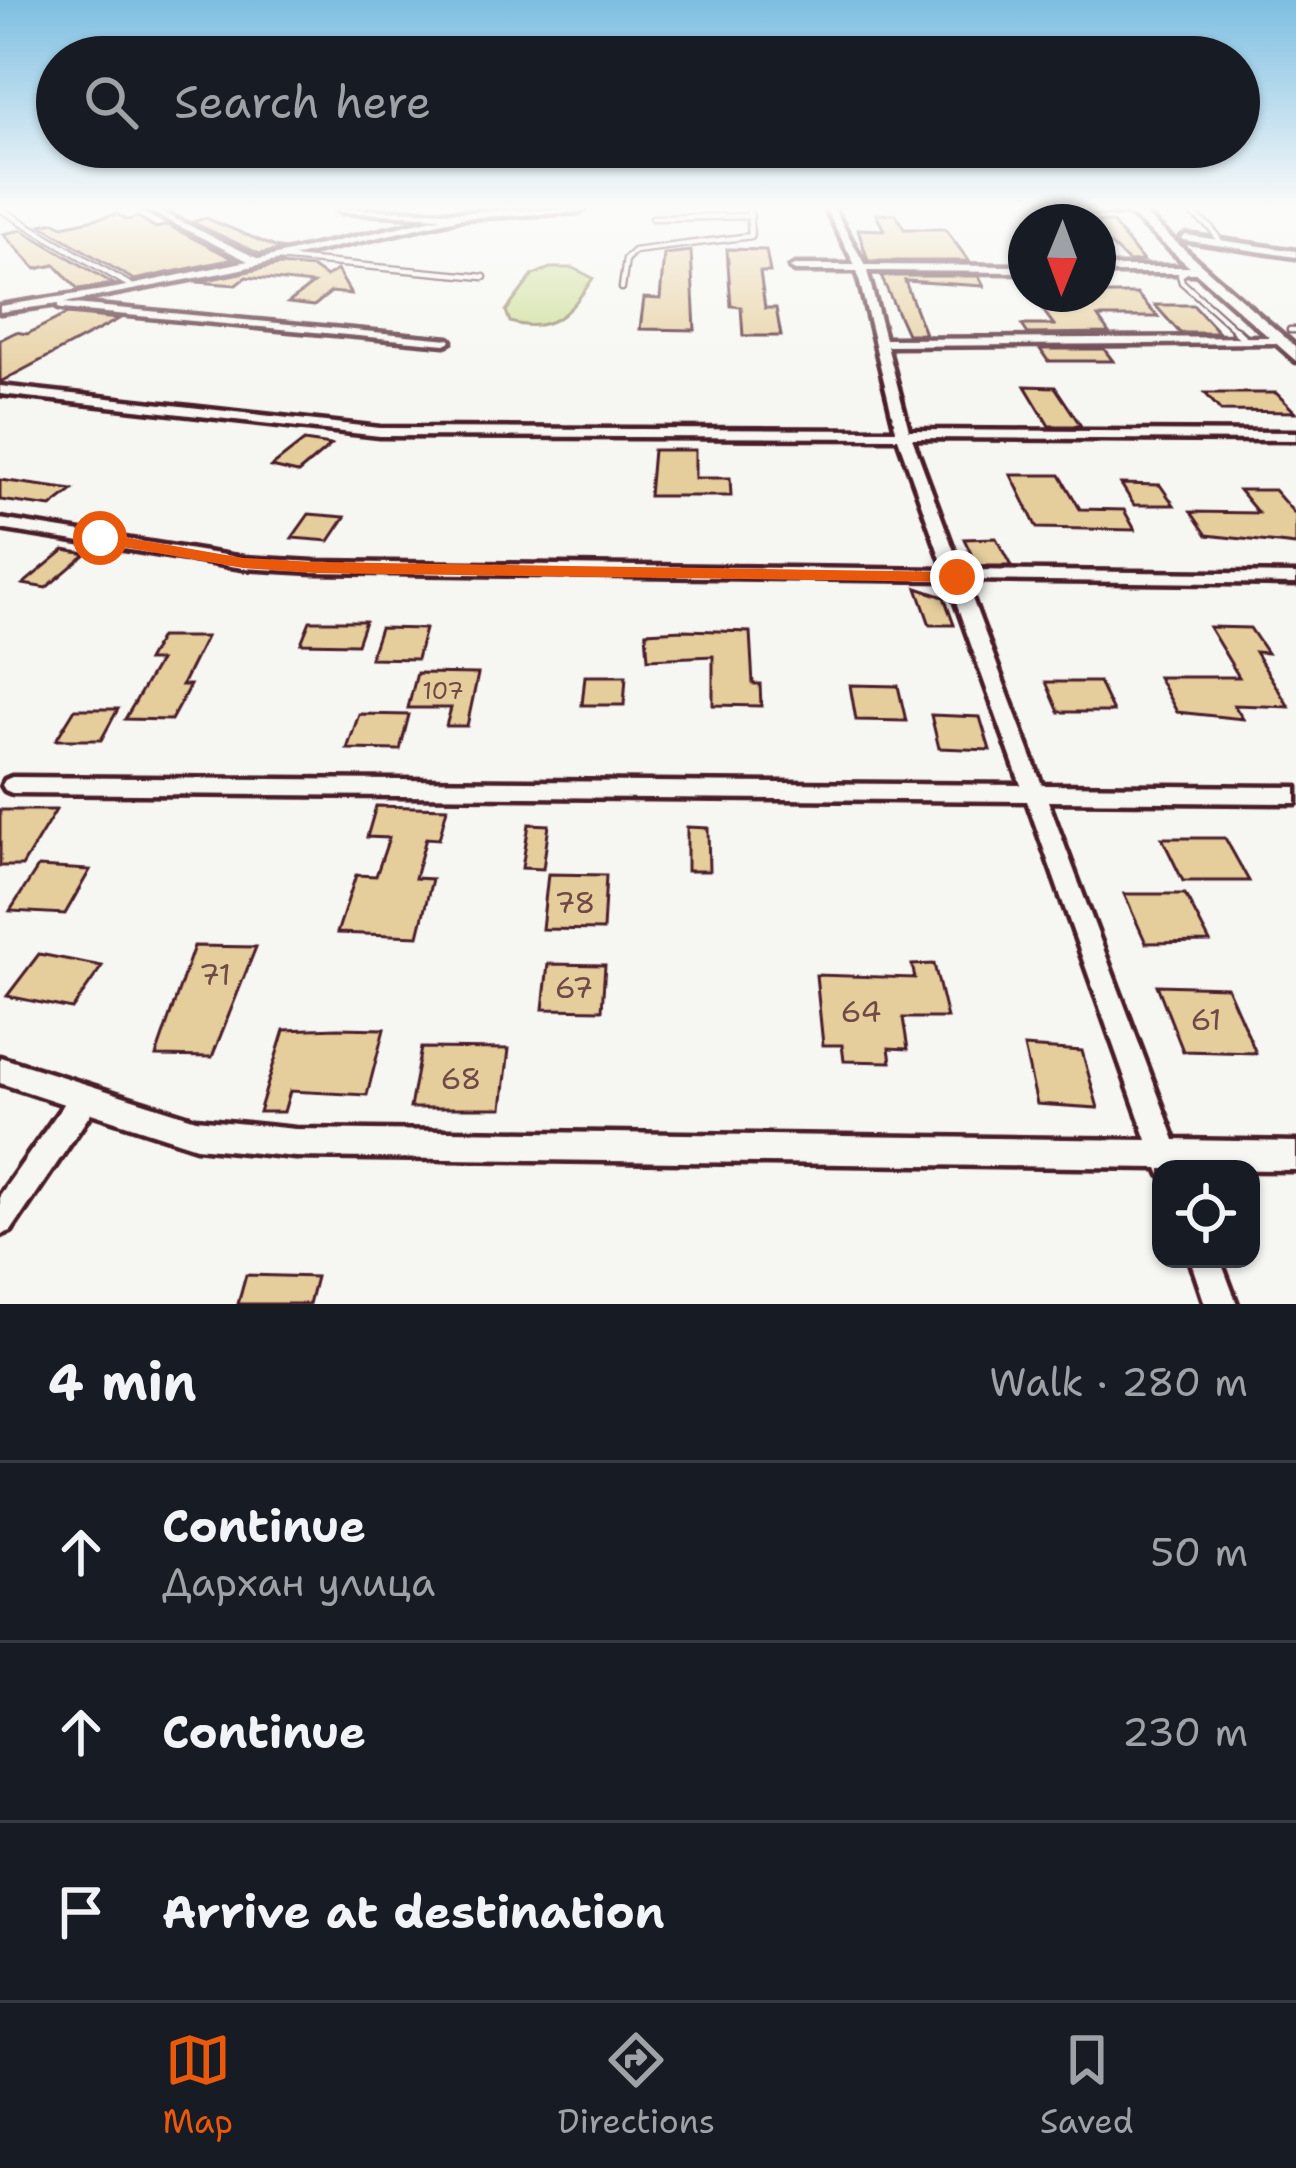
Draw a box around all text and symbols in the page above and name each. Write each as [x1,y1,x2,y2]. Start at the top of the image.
search box [36,36,1260,168]
icon: search [78,69,144,135]
text: Search here [174,72,431,132]
north arrow [1008,204,1116,312]
route start [73,511,127,565]
route end [930,550,984,604]
house number: 107 [422,675,464,707]
house number: 78 [555,882,595,923]
house number: 71 [199,954,231,995]
house number: 67 [555,967,593,1008]
house number: 64 [841,991,881,1032]
house number: 61 [1190,999,1222,1040]
house number: 68 [441,1058,481,1099]
map controls [1152,1160,1260,1268]
button: locate [1152,1160,1260,1268]
text: 4 min [48,1348,197,1416]
text: Walk · 280 m [989,1356,1248,1408]
text: Continue [162,1496,366,1556]
icon: ahead [48,1519,114,1585]
text: 50 m [1150,1526,1248,1578]
text: Дархан улица [162,1556,435,1608]
icon: ahead [48,1699,114,1765]
text: Continue [162,1702,366,1762]
text: 230 m [1122,1706,1248,1758]
icon: arrive [48,1879,114,1945]
text: Arrive at destination [162,1882,665,1942]
tab: Map [162,2027,233,2144]
tab: Directions [558,2027,715,2144]
tab: Saved [1040,2027,1134,2144]

